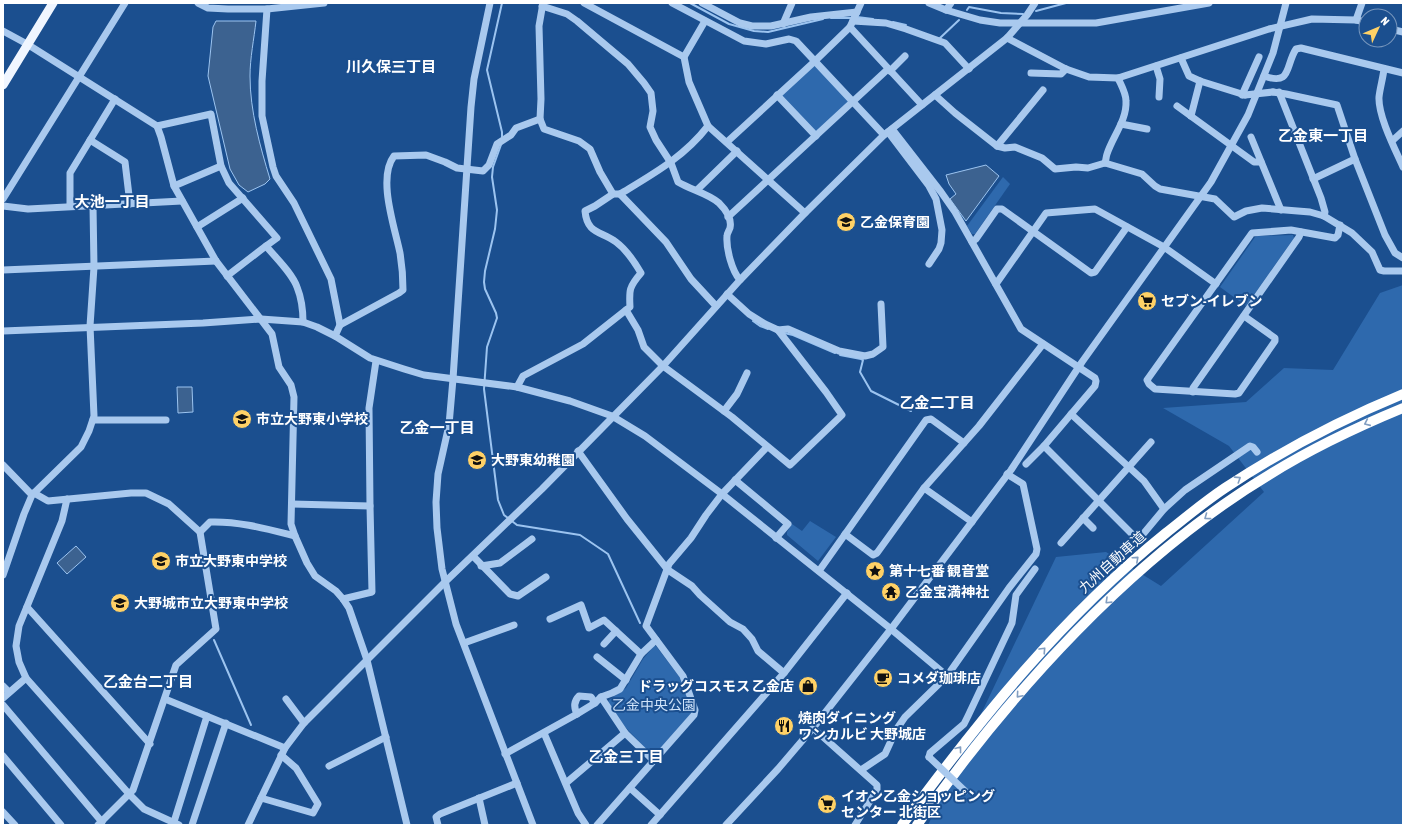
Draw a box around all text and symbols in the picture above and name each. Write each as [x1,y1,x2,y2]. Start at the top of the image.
north arrow [1358,8,1398,48]
text: N [1379,15,1392,28]
district label: 川久保三丁目 [346,58,436,75]
district label: 乙金東一丁目 [1278,127,1368,144]
district label: 大池一丁目 [74,193,150,210]
school or university icon: 乙金保育園 [835,211,857,233]
place label: 乙金保育園 [860,214,930,230]
supermarket icon: セブン-イレブン [1136,290,1158,312]
place label: セブン-イレブン [1161,293,1263,309]
district label: 乙金二丁目 [899,394,975,411]
school or university icon: 市立大野東小学校 [231,408,253,430]
place label: 市立大野東小学校 [256,411,368,427]
one-way arrow [1364,418,1372,426]
district label: 乙金一丁目 [399,419,475,436]
school or university icon: 大野東幼稚園 [466,449,488,471]
place label: 大野東幼稚園 [491,452,575,468]
one-way arrow [1234,477,1241,484]
one-way arrow [1204,512,1211,520]
street label: 九州自動車道 [1075,528,1149,596]
school or university icon: 市立大野東中学校 [150,550,172,572]
place label: 市立大野東中学校 [175,553,287,569]
one-way arrow [1131,556,1138,563]
place icon: 第十七番 観音堂 [864,560,886,582]
place label: 第十七番 観音堂 [889,563,989,579]
temple icon: 乙金宝満神社 [880,581,902,603]
place label: 乙金宝満神社 [905,584,989,600]
school or university icon: 大野城市立大野東中学校 [109,592,131,614]
place label: 大野城市立大野東中学校 [134,595,288,611]
one-way arrow [1105,596,1113,604]
one-way arrow [1038,647,1046,655]
cafe icon: コメダ珈琲店 [872,667,894,689]
place label: コメダ珈琲店 [897,670,981,686]
district label: 乙金台二丁目 [103,673,193,690]
shop icon: ドラッグコスモス 乙金店 [797,675,819,697]
place label: ドラッグコスモス 乙金店 [638,678,794,694]
one-way arrow [1016,691,1023,698]
park label: 乙金中央公園 [612,697,696,713]
place label: 焼肉ダイニング ワンカルビ 大野城店 [798,710,926,742]
restaurant icon: 焼肉ダイニング ワンカルビ 大野城店 [773,715,795,737]
one-way arrow [955,747,962,754]
district label: 乙金三丁目 [588,748,664,765]
place label: イオン乙金ショッピング センター 北街区 [841,788,995,820]
supermarket icon: イオン乙金ショッピング センター 北街区 [816,793,838,815]

